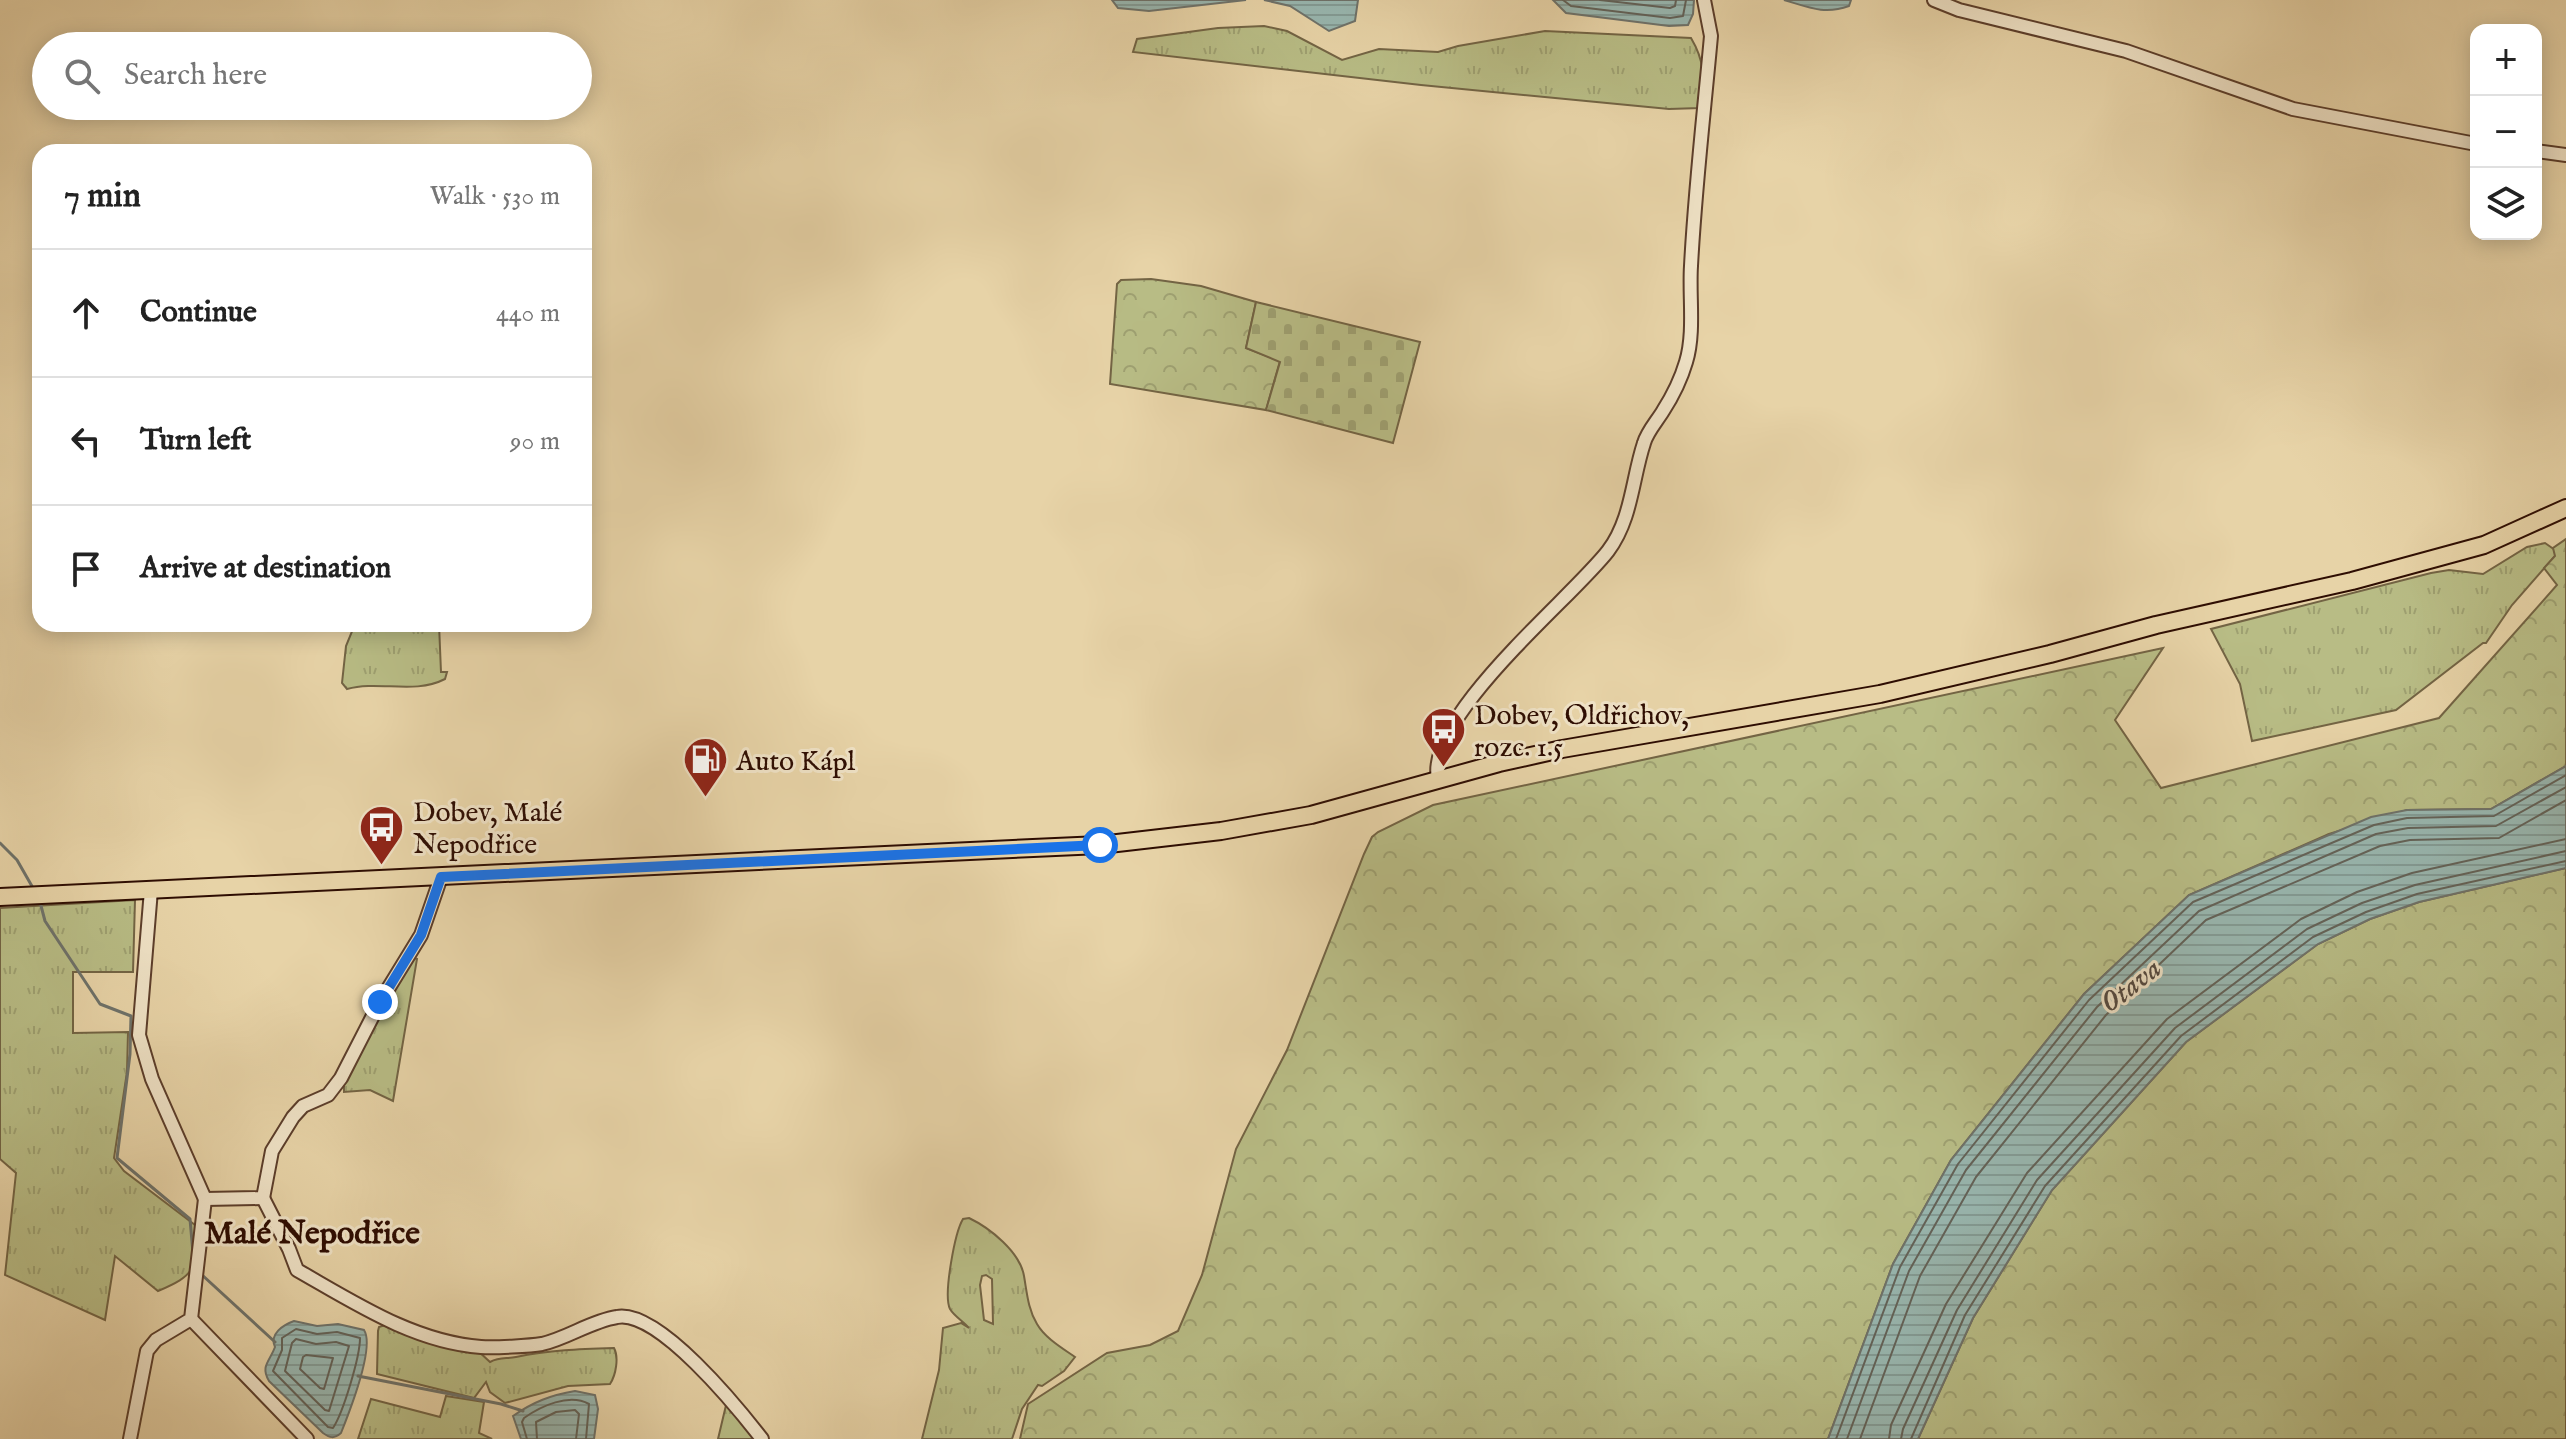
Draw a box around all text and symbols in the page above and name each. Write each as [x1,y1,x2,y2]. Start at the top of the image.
map controls [2470,24,2542,240]
button: + [2470,24,2542,96]
search box [32,32,592,120]
icon: search [60,54,104,98]
text: Search here [124,57,267,95]
button: − [2470,96,2542,168]
button: layers [2470,168,2542,240]
text: 7 min [64,175,141,218]
text: Walk · 530 m [430,180,560,213]
icon: ahead [64,291,108,335]
text: Continue [140,294,257,332]
text: 440 m [496,297,560,330]
icon: left [64,419,108,463]
text: Turn left [140,422,251,460]
text: 90 m [510,425,560,458]
icon: arrive [64,547,108,591]
text: Arrive at destination [140,550,391,588]
place label: Dobev, Oldřichov, rozc. 1.5 [1474,699,1689,766]
bus stop icon: Dobev, Oldřichov, rozc. 1.5 [1419,706,1467,769]
fuel station icon: Auto Kápl [681,736,729,799]
place label: Auto Kápl [735,745,856,780]
place label: Dobev, Malé Nepodřice [413,796,563,863]
bus stop icon: Dobev, Malé Nepodřice [358,803,406,866]
route start [1082,827,1118,863]
water label: Otava [2093,951,2170,1023]
route end [362,984,398,1020]
district label: Malé Nepodřice [204,1214,420,1255]

